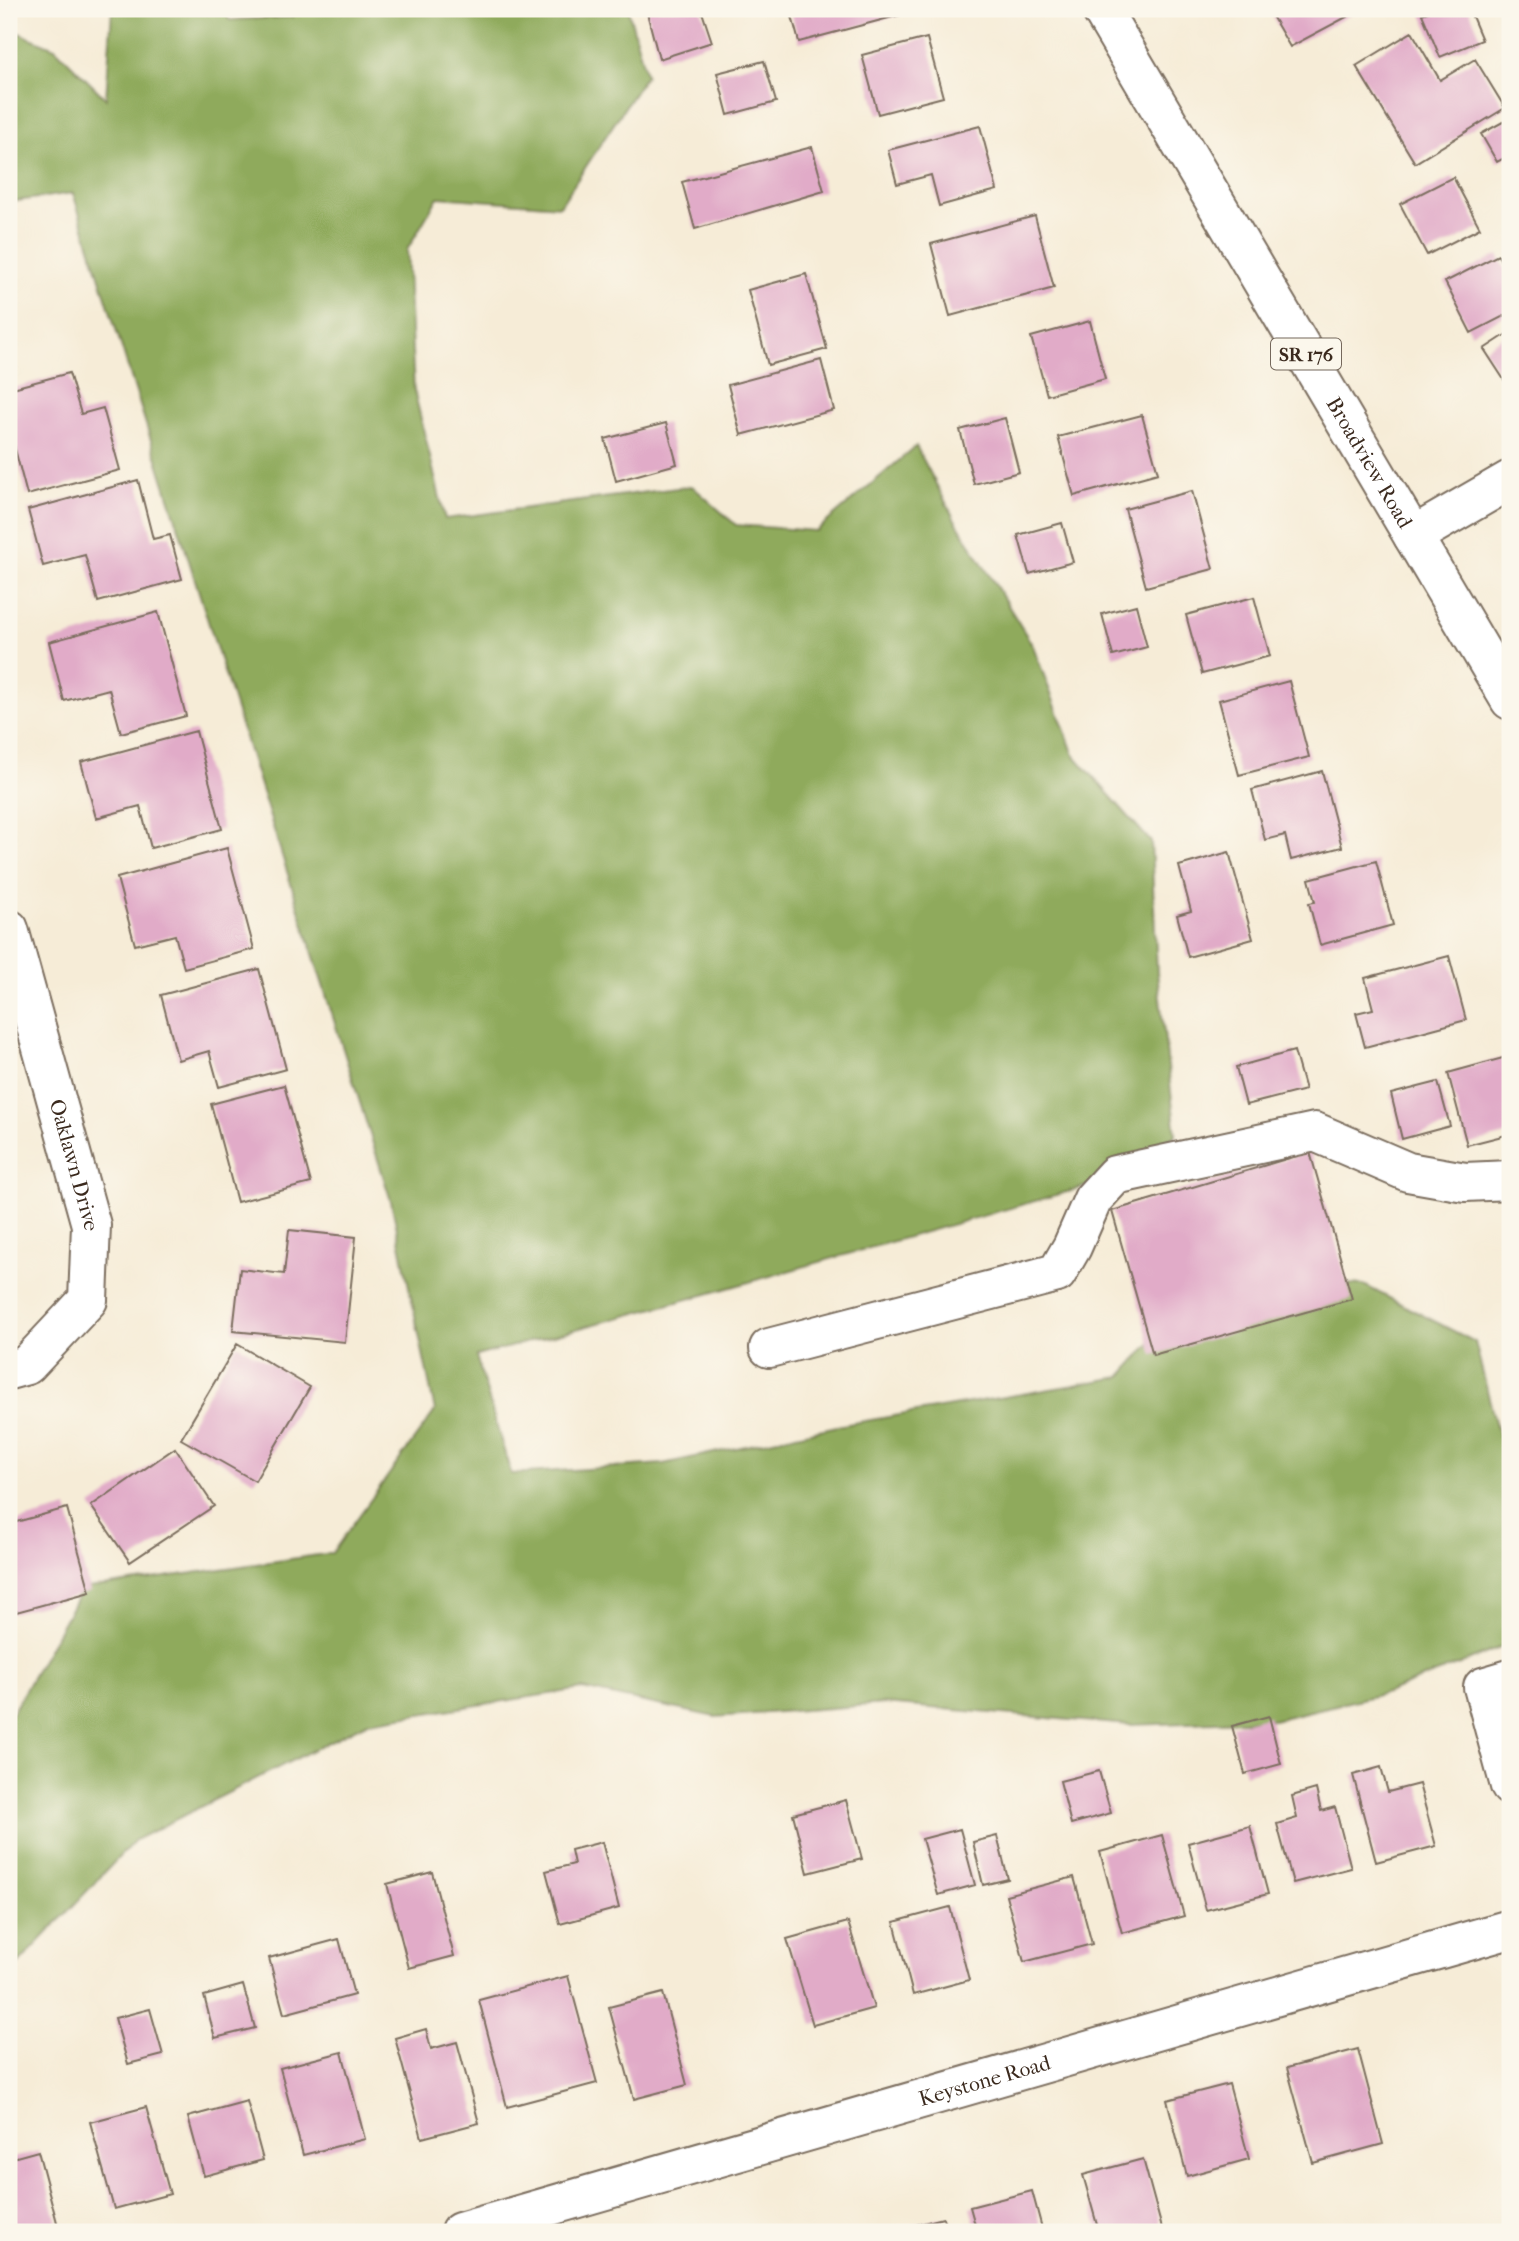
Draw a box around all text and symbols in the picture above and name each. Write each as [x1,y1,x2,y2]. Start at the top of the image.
road number: SR 176 [1271,338,1341,370]
street label: Broadview Road [1321,393,1418,533]
street label: Oaklawn Drive [45,1096,103,1231]
street label: Keystone Road [916,2050,1054,2111]

